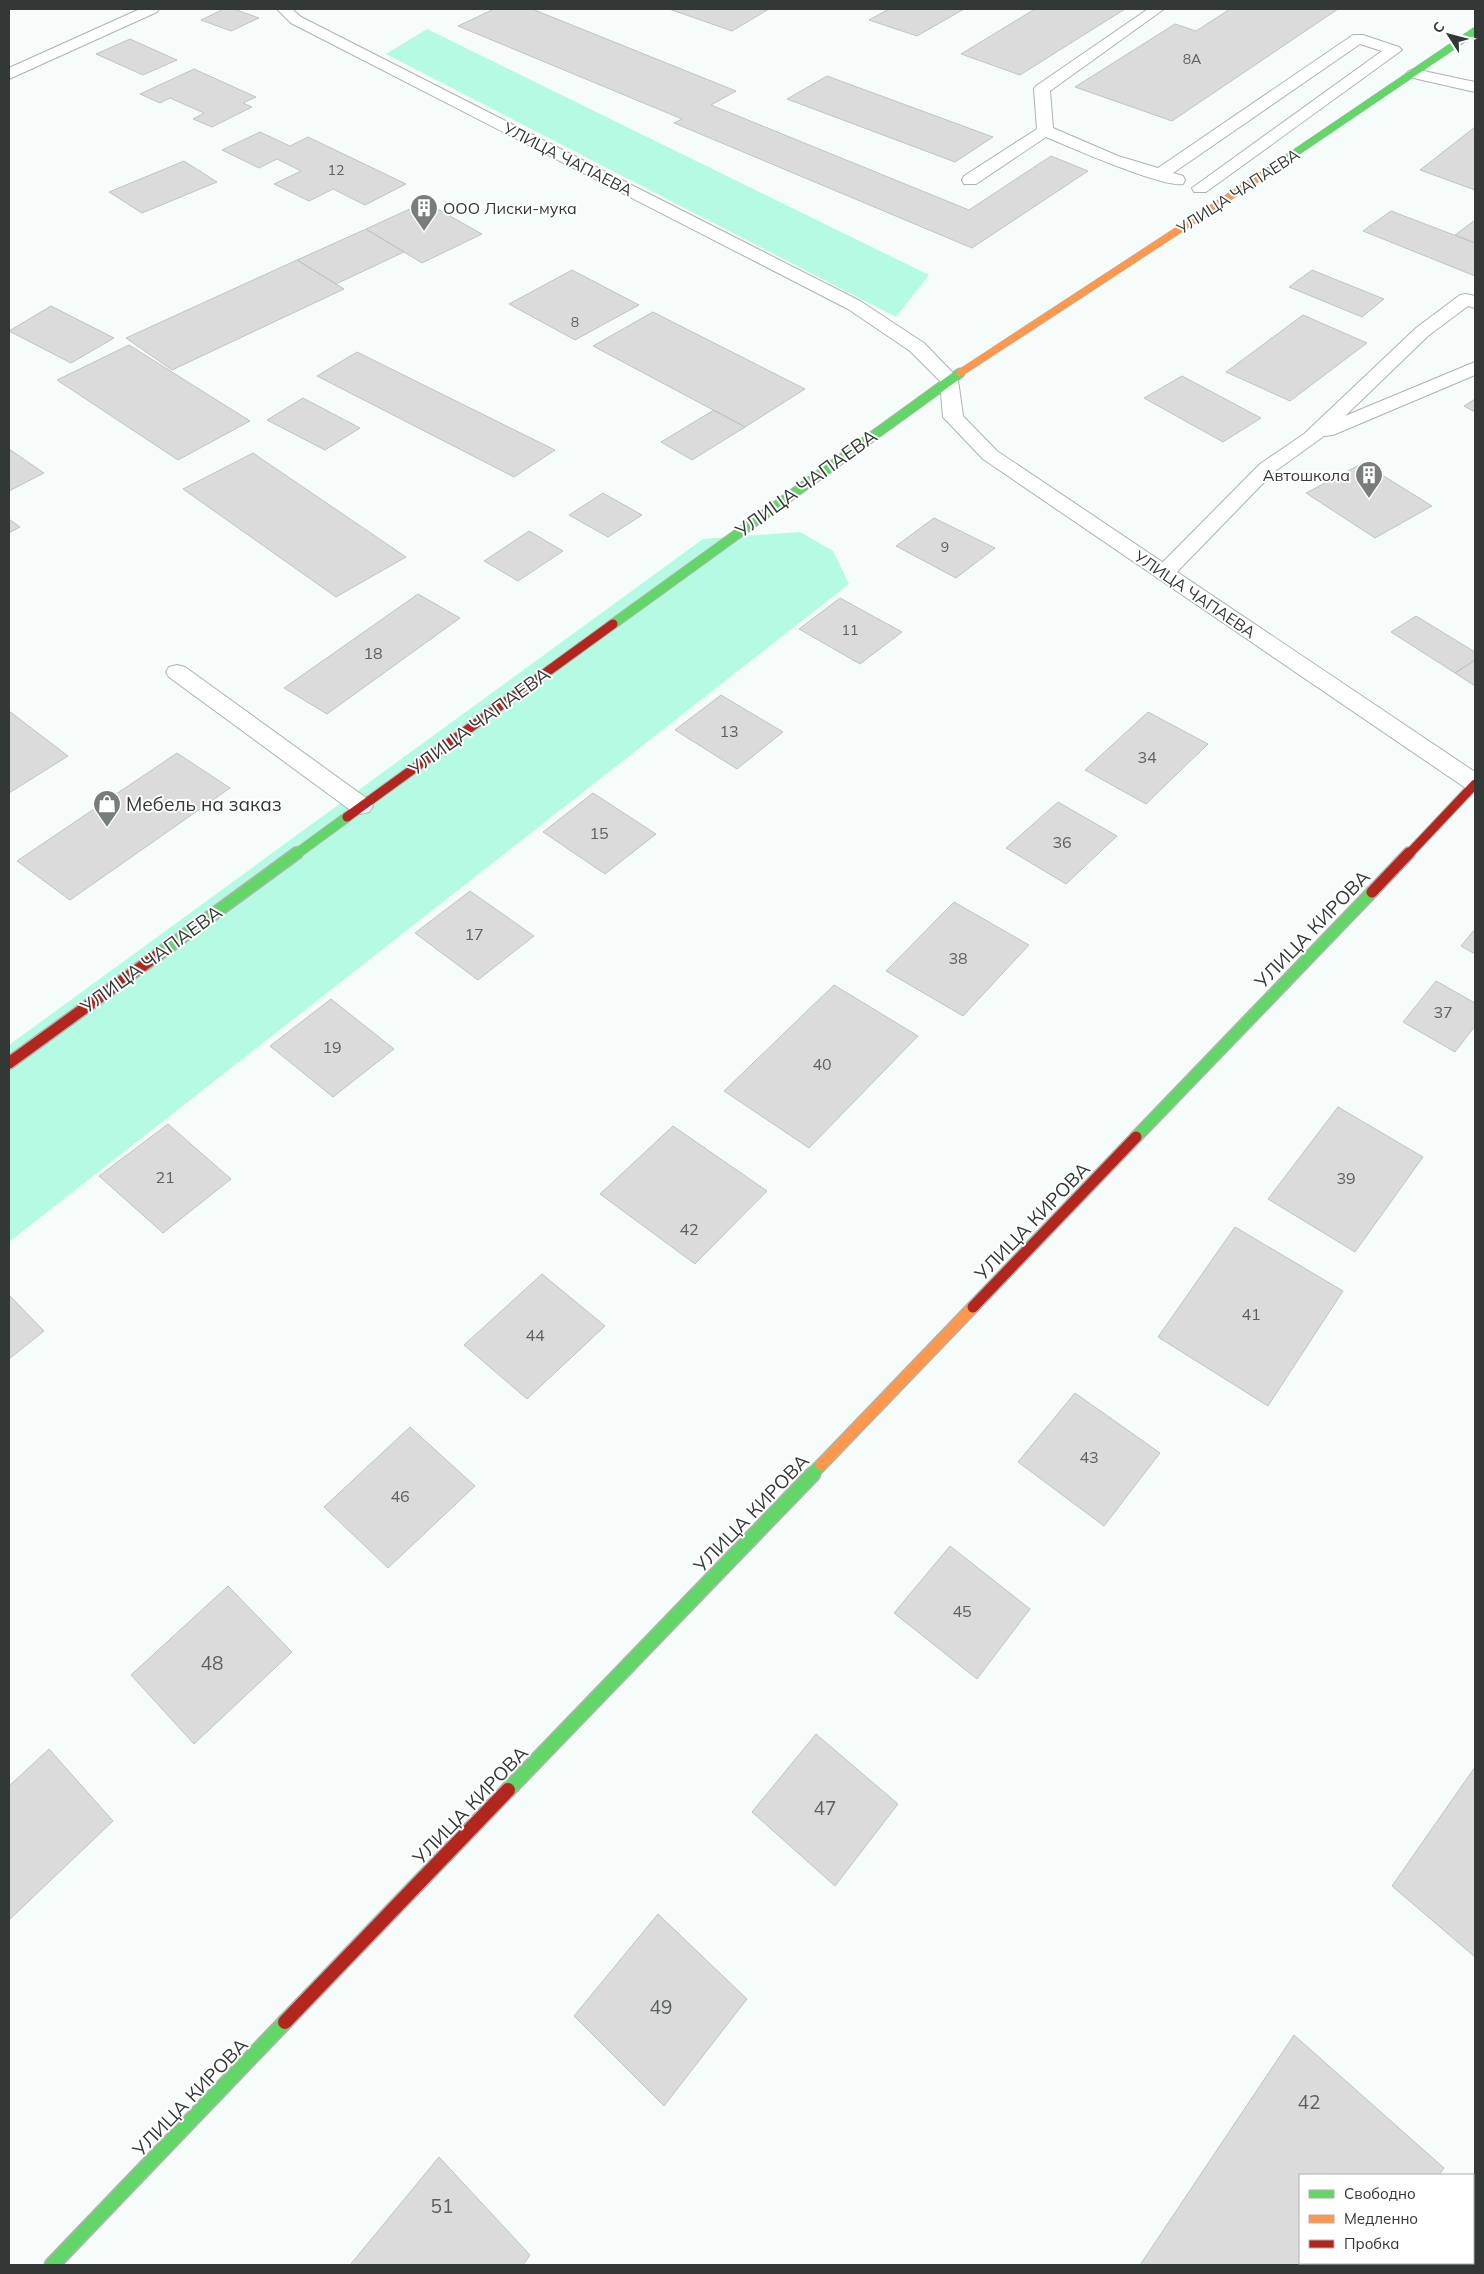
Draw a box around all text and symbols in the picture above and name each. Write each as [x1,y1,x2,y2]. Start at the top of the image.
north arrow [1424,10,1474,60]
text: С [1428,18,1449,37]
house number: 8А [1183,50,1202,68]
street label: УЛИЦА ЧАПАЕВА [499,117,636,200]
street label: УЛИЦА ЧАПАЕВА [1172,144,1303,239]
house number: 12 [328,161,344,179]
building icon: ООО Лиски-мука [409,193,439,232]
place label: ООО Лиски-мука [443,198,577,218]
house number: 8 [571,313,579,331]
street label: УЛИЦА ЧАПАЕВА [730,424,881,543]
building icon: Автошкола [1354,460,1384,499]
place label: Автошкола [1263,465,1350,485]
house number: 9 [941,538,949,556]
street label: УЛИЦА ЧАПАЕВА [1130,545,1260,642]
house number: 11 [842,621,858,639]
house number: 18 [363,643,383,663]
street label: УЛИЦА ЧАПАЕВА [403,662,554,781]
house number: 13 [719,721,739,741]
house number: 34 [1137,747,1157,767]
shop icon: Мебель на заказ [92,789,122,828]
place label: Мебель на заказ [126,792,282,816]
house number: 15 [589,823,609,843]
house number: 36 [1052,832,1072,852]
street label: УЛИЦА КИРОВА [1249,865,1375,994]
street label: УЛИЦА ЧАПАЕВА [75,900,226,1019]
house number: 17 [464,924,484,944]
house number: 38 [948,948,968,968]
house number: 37 [1433,1002,1453,1022]
house number: 19 [322,1037,342,1057]
house number: 40 [812,1054,832,1074]
street label: УЛИЦА КИРОВА [969,1157,1095,1286]
house number: 21 [155,1167,175,1187]
house number: 39 [1336,1168,1356,1188]
house number: 42 [679,1219,699,1239]
house number: 41 [1241,1304,1261,1324]
house number: 44 [525,1325,545,1345]
house number: 43 [1079,1447,1099,1467]
street label: УЛИЦА КИРОВА [688,1449,814,1578]
house number: 46 [390,1486,410,1506]
house number: 45 [952,1601,972,1621]
house number: 48 [201,1651,223,1675]
street label: УЛИЦА КИРОВА [407,1741,533,1870]
house number: 47 [814,1796,836,1820]
house number: 49 [650,1995,672,2019]
street label: УЛИЦА КИРОВА [127,2033,253,2162]
house number: 42 [1298,2090,1320,2114]
legend [1299,2174,1474,2264]
text: Свободно [1344,2184,1416,2203]
house number: 51 [431,2194,453,2218]
text: Медленно [1344,2209,1418,2228]
text: Пробка [1344,2234,1399,2253]

